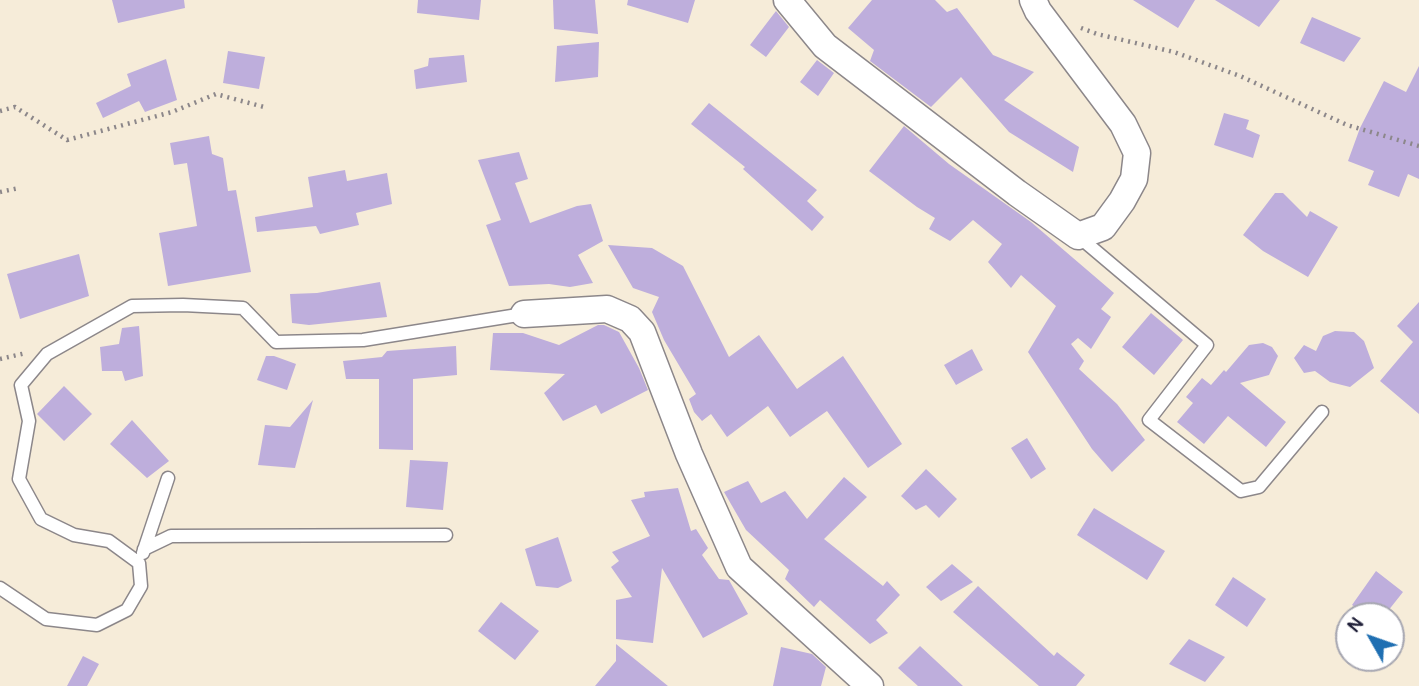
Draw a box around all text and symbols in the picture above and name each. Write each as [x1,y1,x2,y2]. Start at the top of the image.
north arrow [1335,602,1405,672]
text: N [1342,612,1369,637]

